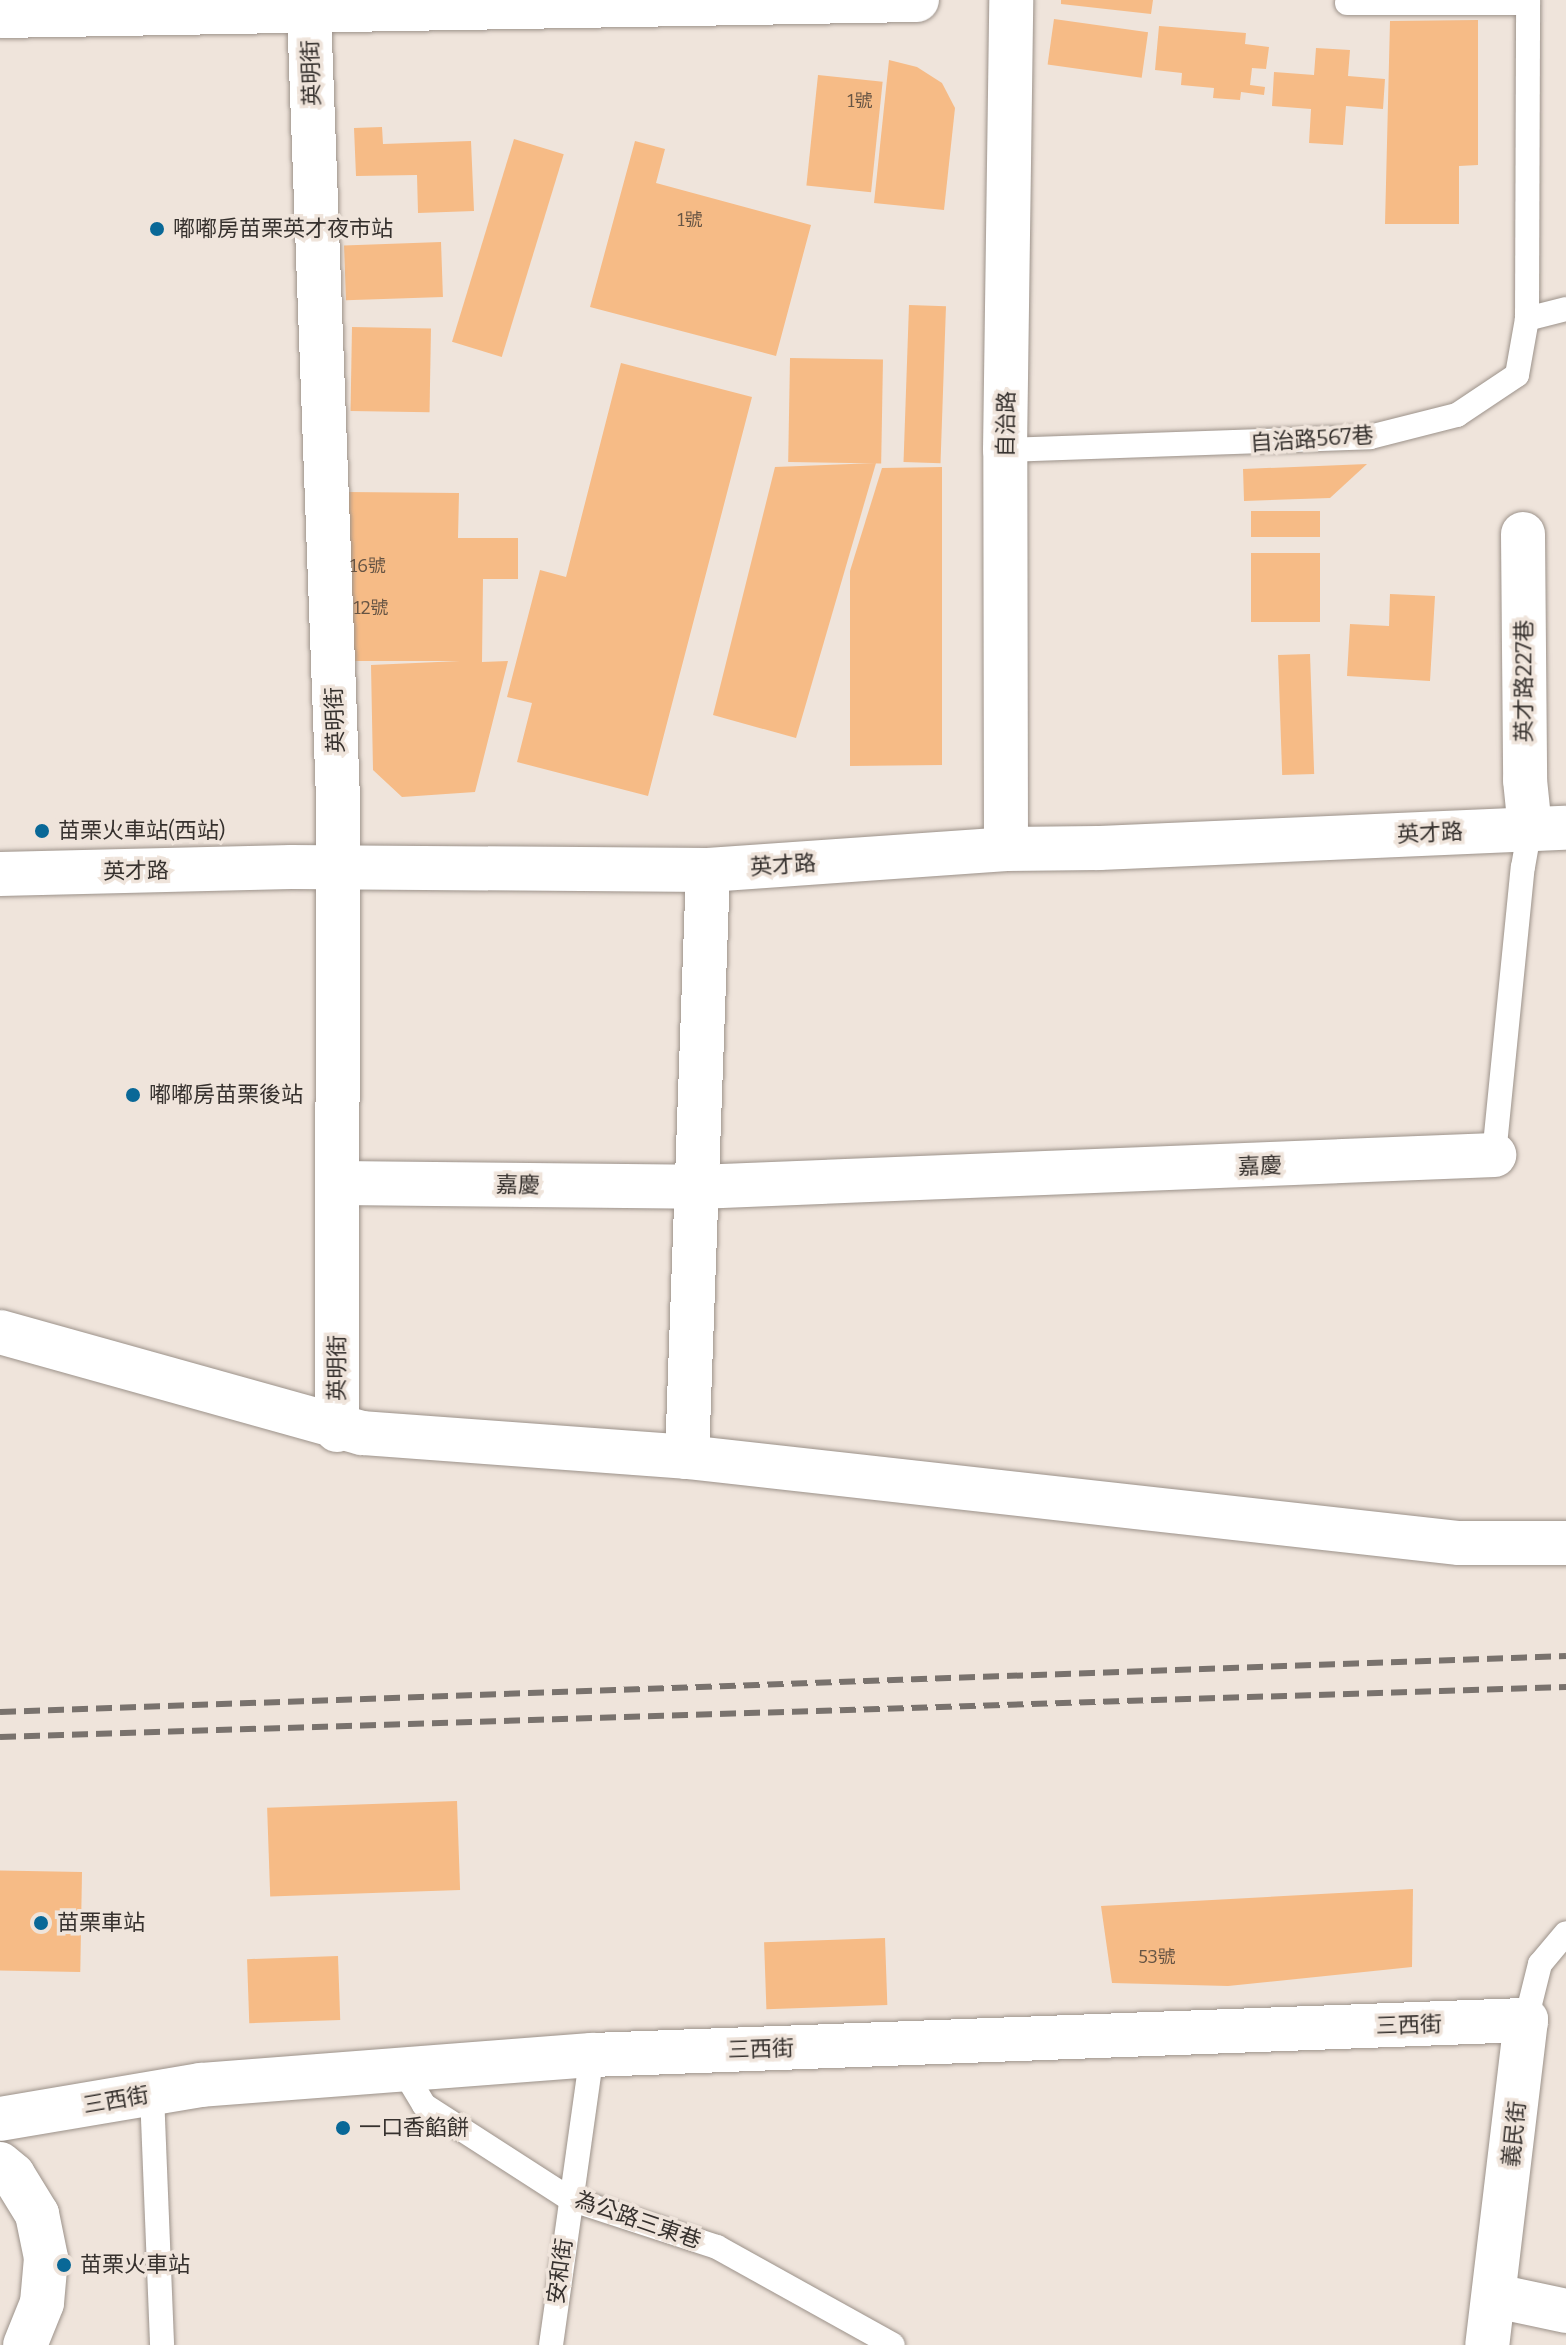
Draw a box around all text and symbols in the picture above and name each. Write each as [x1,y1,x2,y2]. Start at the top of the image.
street label: 英明街 [297,40,325,106]
house number: 1號 [847,90,873,112]
house number: 1號 [677,209,703,231]
place label: 嘟嘟房苗栗英才夜市站 [173,216,393,242]
marker: 嘟嘟房苗栗英才夜市站 [148,220,166,238]
street label: 自治路 [992,391,1020,457]
street label: 自治路567巷 [1250,422,1374,456]
house number: 16號 [350,555,386,577]
house number: 12號 [353,597,389,619]
street label: 英才路227巷 [1511,620,1537,742]
street label: 英明街 [321,687,349,753]
place label: 苗栗火車站(西站) [58,818,226,844]
street label: 英才路 [1396,818,1464,848]
marker: 苗栗火車站(西站) [33,822,51,840]
street label: 英才路 [749,850,817,880]
street label: 英才路 [103,857,169,885]
place label: 嘟嘟房苗栗後站 [149,1082,303,1108]
marker: 嘟嘟房苗栗後站 [124,1086,142,1104]
street label: 嘉慶 [1238,1152,1282,1180]
street label: 嘉慶 [496,1171,540,1199]
street label: 英明街 [324,1335,350,1401]
place label: 苗栗車站 [57,1910,145,1936]
marker: 苗栗車站 [32,1914,50,1932]
house number: 53號 [1138,1946,1176,1968]
street label: 三西街 [1376,2011,1442,2039]
street label: 三西街 [728,2035,794,2063]
street label: 三西街 [81,2081,151,2119]
street label: 義民街 [1497,2100,1531,2168]
place label: 一口香餡餅 [359,2115,469,2141]
marker: 一口香餡餅 [334,2119,352,2137]
street label: 為公路三東巷 [571,2186,705,2254]
street label: 安和街 [542,2236,578,2306]
place label: 苗栗火車站 [80,2252,190,2278]
marker: 苗栗火車站 [55,2256,73,2274]

